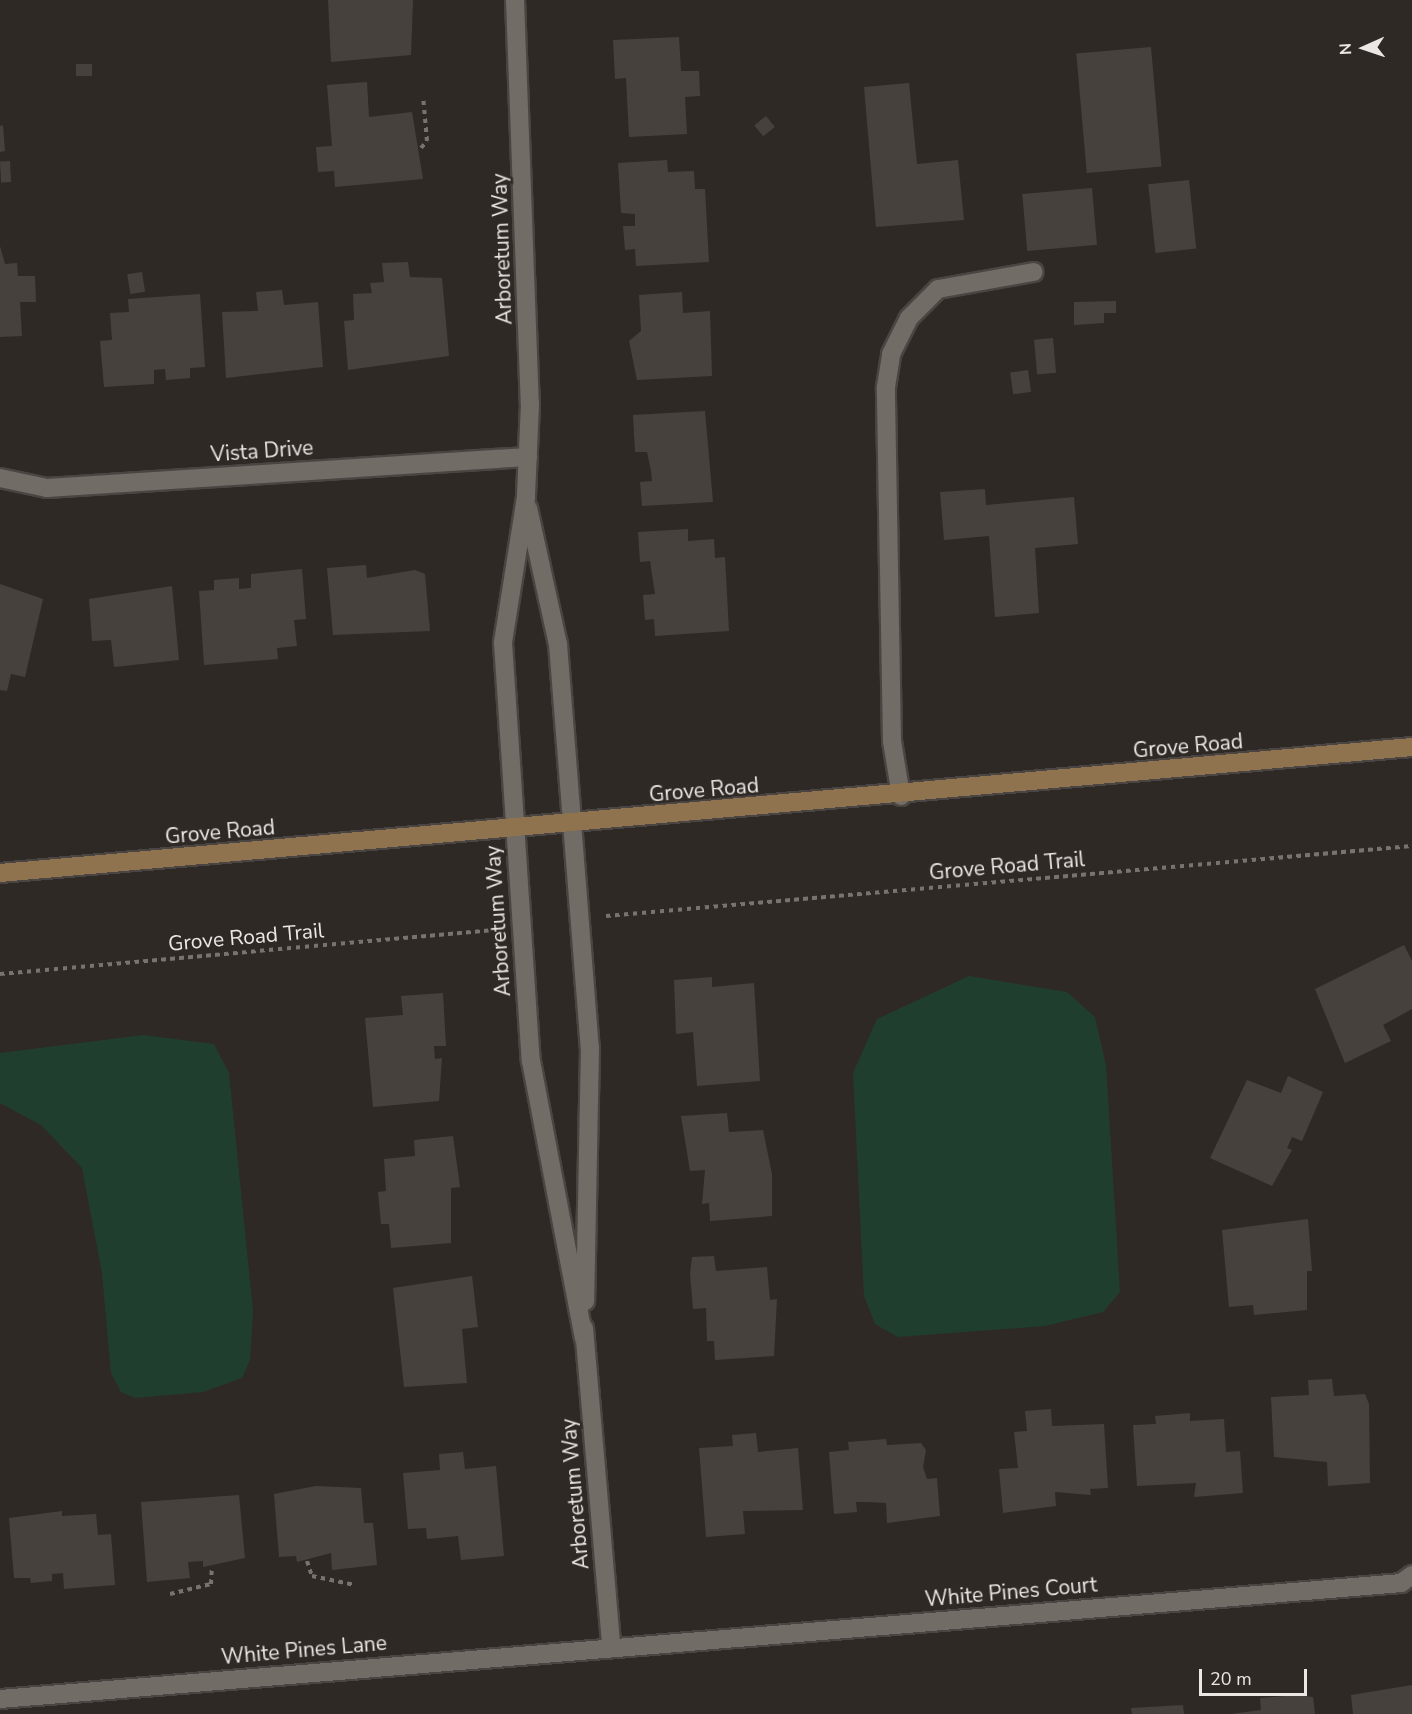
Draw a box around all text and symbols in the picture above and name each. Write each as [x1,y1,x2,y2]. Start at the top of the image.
north arrow [1334,18,1394,78]
text: N [1335,42,1357,55]
street label: Arboretum Way [487,173,517,325]
street label: Vista Drive [210,435,314,467]
street label: Grove Road [1132,729,1244,763]
street label: Grove Road [648,773,760,807]
street label: Grove Road [164,815,276,849]
street label: Arboretum Way [480,845,516,997]
street label: Grove Road Trail [928,847,1086,885]
street label: Grove Road Trail [167,918,325,956]
street label: Arboretum Way [556,1417,594,1571]
street label: White Pines Court [924,1572,1098,1612]
street label: White Pines Lane [220,1630,388,1670]
scale bar [1202,1657,1310,1695]
text: 20 m [1210,1667,1252,1691]

